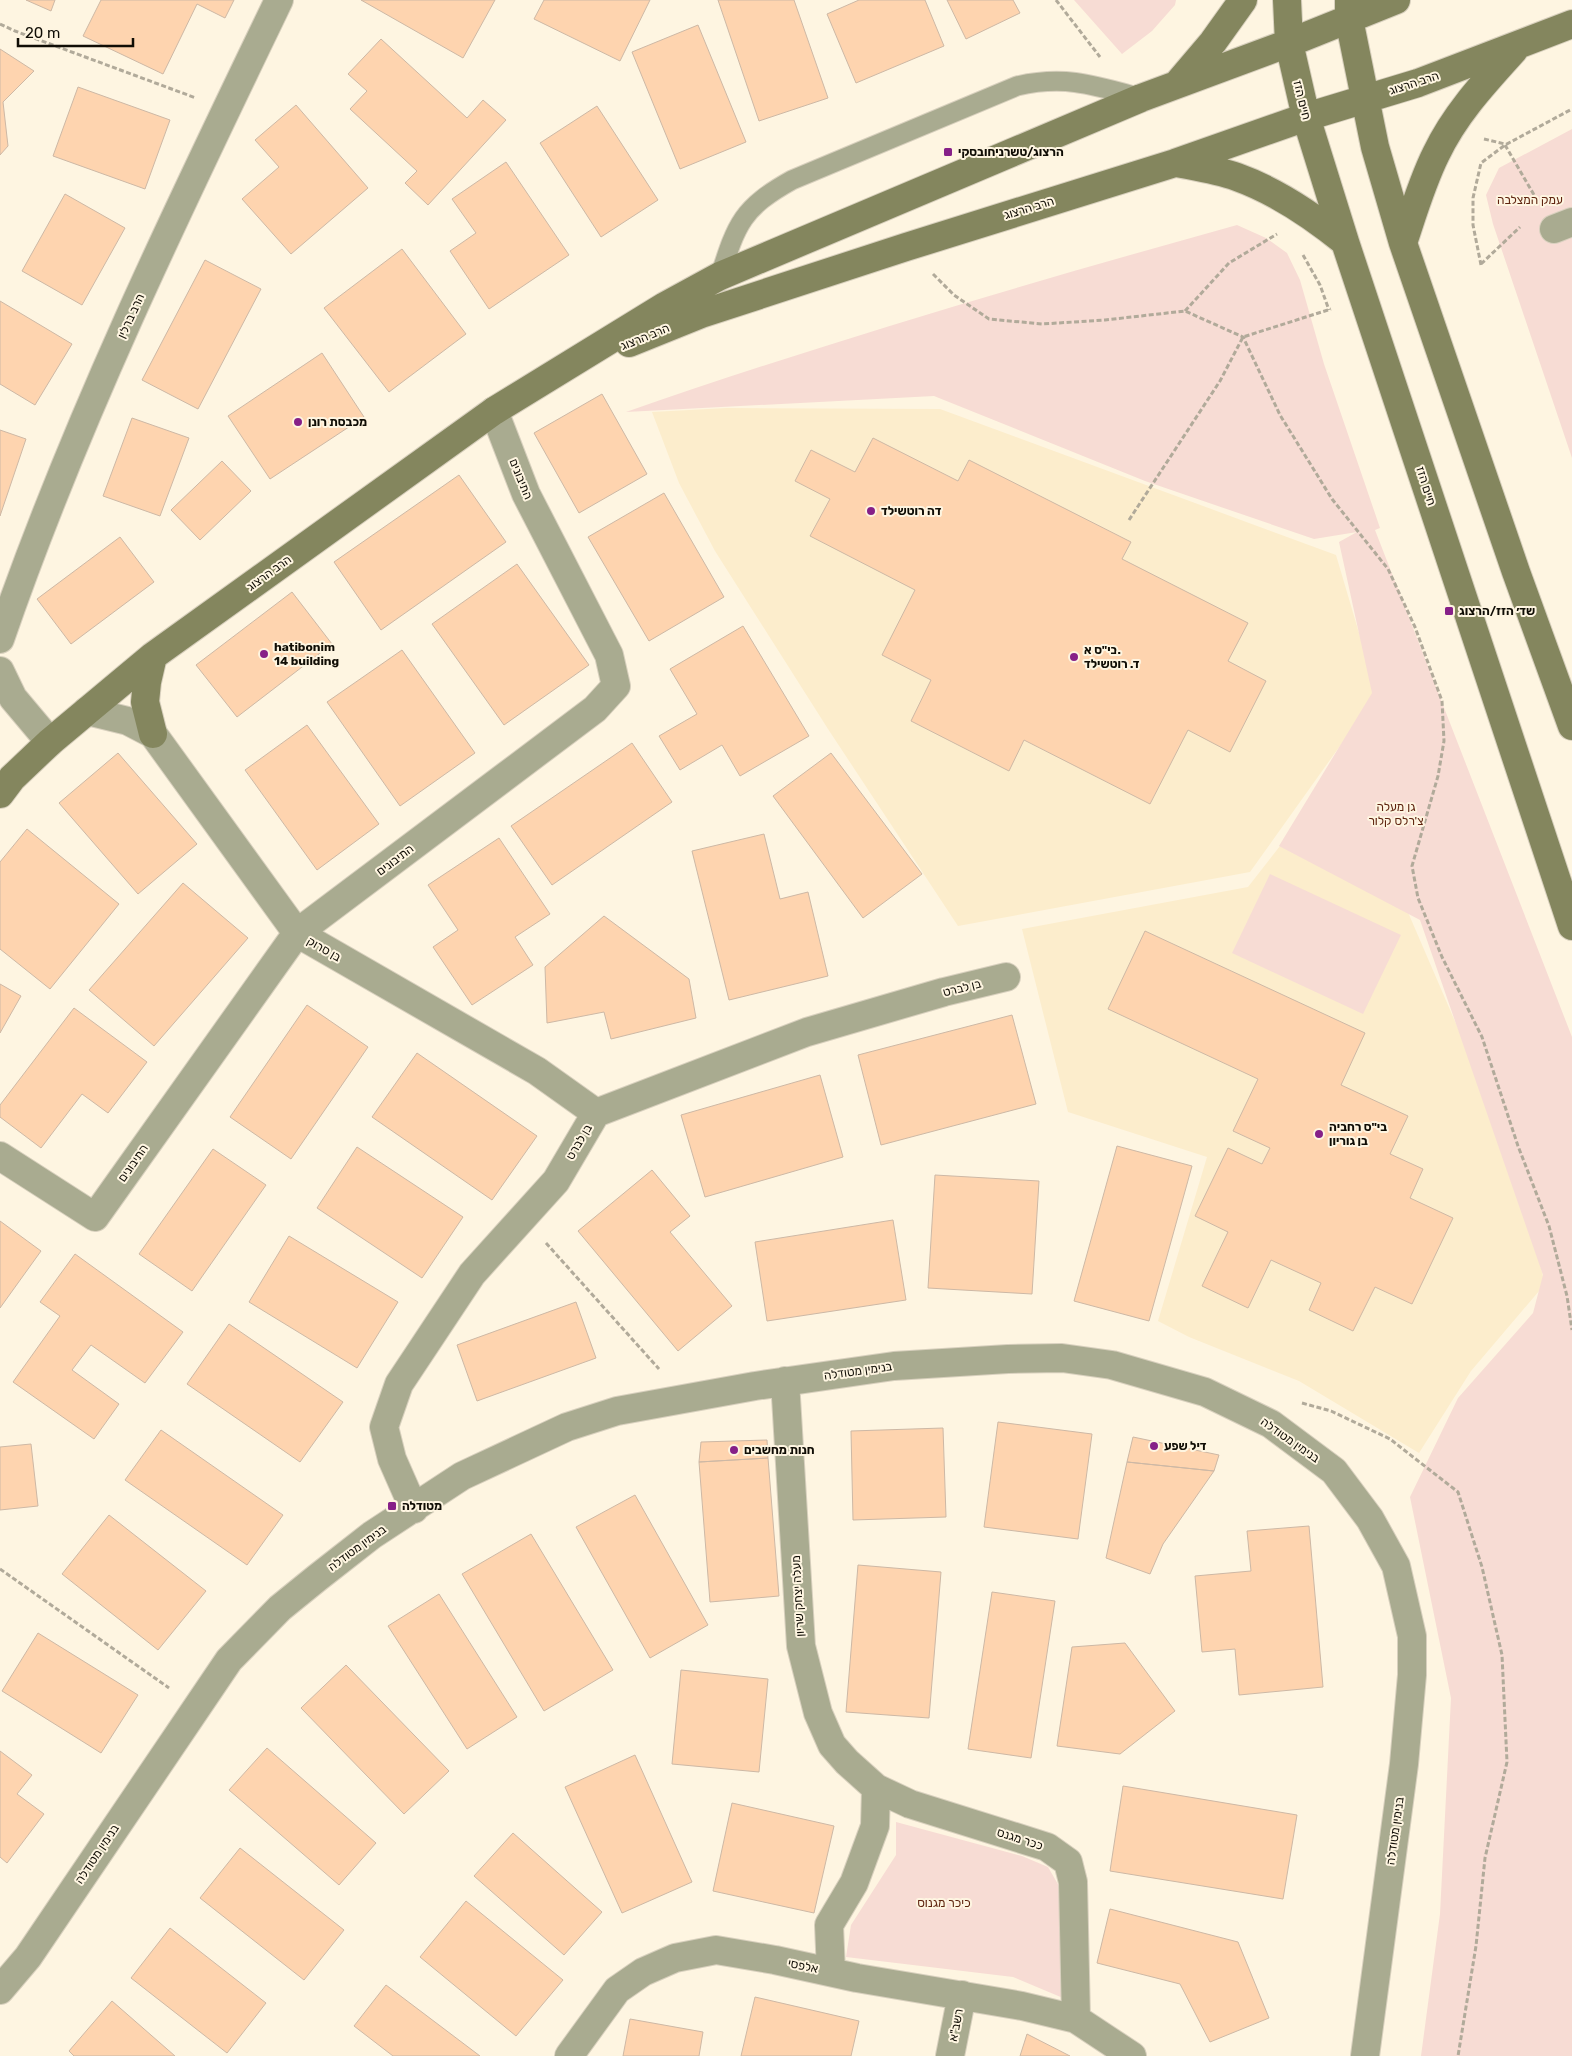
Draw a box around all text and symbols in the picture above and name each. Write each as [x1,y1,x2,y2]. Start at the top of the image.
scale bar [18,15,132,47]
text: 20 m [25,24,60,42]
street label: הרב הרצוג [1387,68,1441,98]
street label: חיים הזז [1290,79,1314,121]
place label: הרצוג/טשרניחובסקי [958,145,1064,159]
marker: הרצוג/טשרניחובסקי [942,146,954,158]
park label: עמק המצלבה [1497,193,1563,207]
street label: הרב הרצוג [1002,194,1056,222]
street label: הרב ברלין [115,291,147,341]
street label: הרב הרצוג [618,321,672,353]
place label: מכבסת רונן [308,415,367,429]
marker: מכבסת רונן [292,416,304,428]
street label: התיבונים [507,457,535,501]
street label: חיים הזז [1413,465,1439,507]
place label: דה רוטשילד [881,504,942,518]
marker: דה רוטשילד [865,505,877,517]
street label: הרב הרצוג [244,552,294,594]
place label: שד׳ הזז/הרצוג [1459,604,1535,618]
marker: שד׳ הזז/הרצוג [1443,605,1455,617]
place label: hatibonim 14 building [274,640,339,668]
place label: בי"ס א. ד. רוטשילד [1084,643,1140,671]
marker: hatibonim 14 building [258,648,270,660]
marker: בי"ס א. ד. רוטשילד [1068,651,1080,663]
park label: גן מעלה צ'רלס קלור [1368,800,1424,828]
street label: התיבונים [374,842,416,878]
street label: בן סרוק [304,934,344,965]
street label: בן לברט [941,976,983,999]
place label: בי"ס רחביה בן גוריון [1329,1120,1387,1148]
street label: בן לברט [563,1121,595,1162]
marker: בי"ס רחביה בן גוריון [1313,1128,1325,1140]
street label: התיבונים [115,1142,151,1184]
street label: בנימין מטודלה [823,1359,893,1383]
street label: בנימין מטודלה [1258,1415,1322,1466]
place label: דיל שפע [1164,1439,1207,1453]
marker: דיל שפע [1148,1440,1160,1452]
place label: חנות מחשבים [744,1443,815,1457]
marker: חנות מחשבים [728,1444,740,1456]
place label: מטודלה [402,1499,442,1513]
marker: מטודלה [386,1500,398,1512]
street label: בנימין מטודלה [325,1522,389,1574]
street label: מעלה יצחק שריון [789,1555,807,1637]
street label: בנימין מטודלה [1383,1796,1407,1866]
street label: בנימין מטודלה [72,1821,122,1886]
street label: ככר מגנס [995,1825,1045,1853]
park label: כיכר מגנוס [917,1896,971,1910]
street label: אלפסי [787,1956,819,1976]
street label: רשב"א [946,2007,966,2043]

